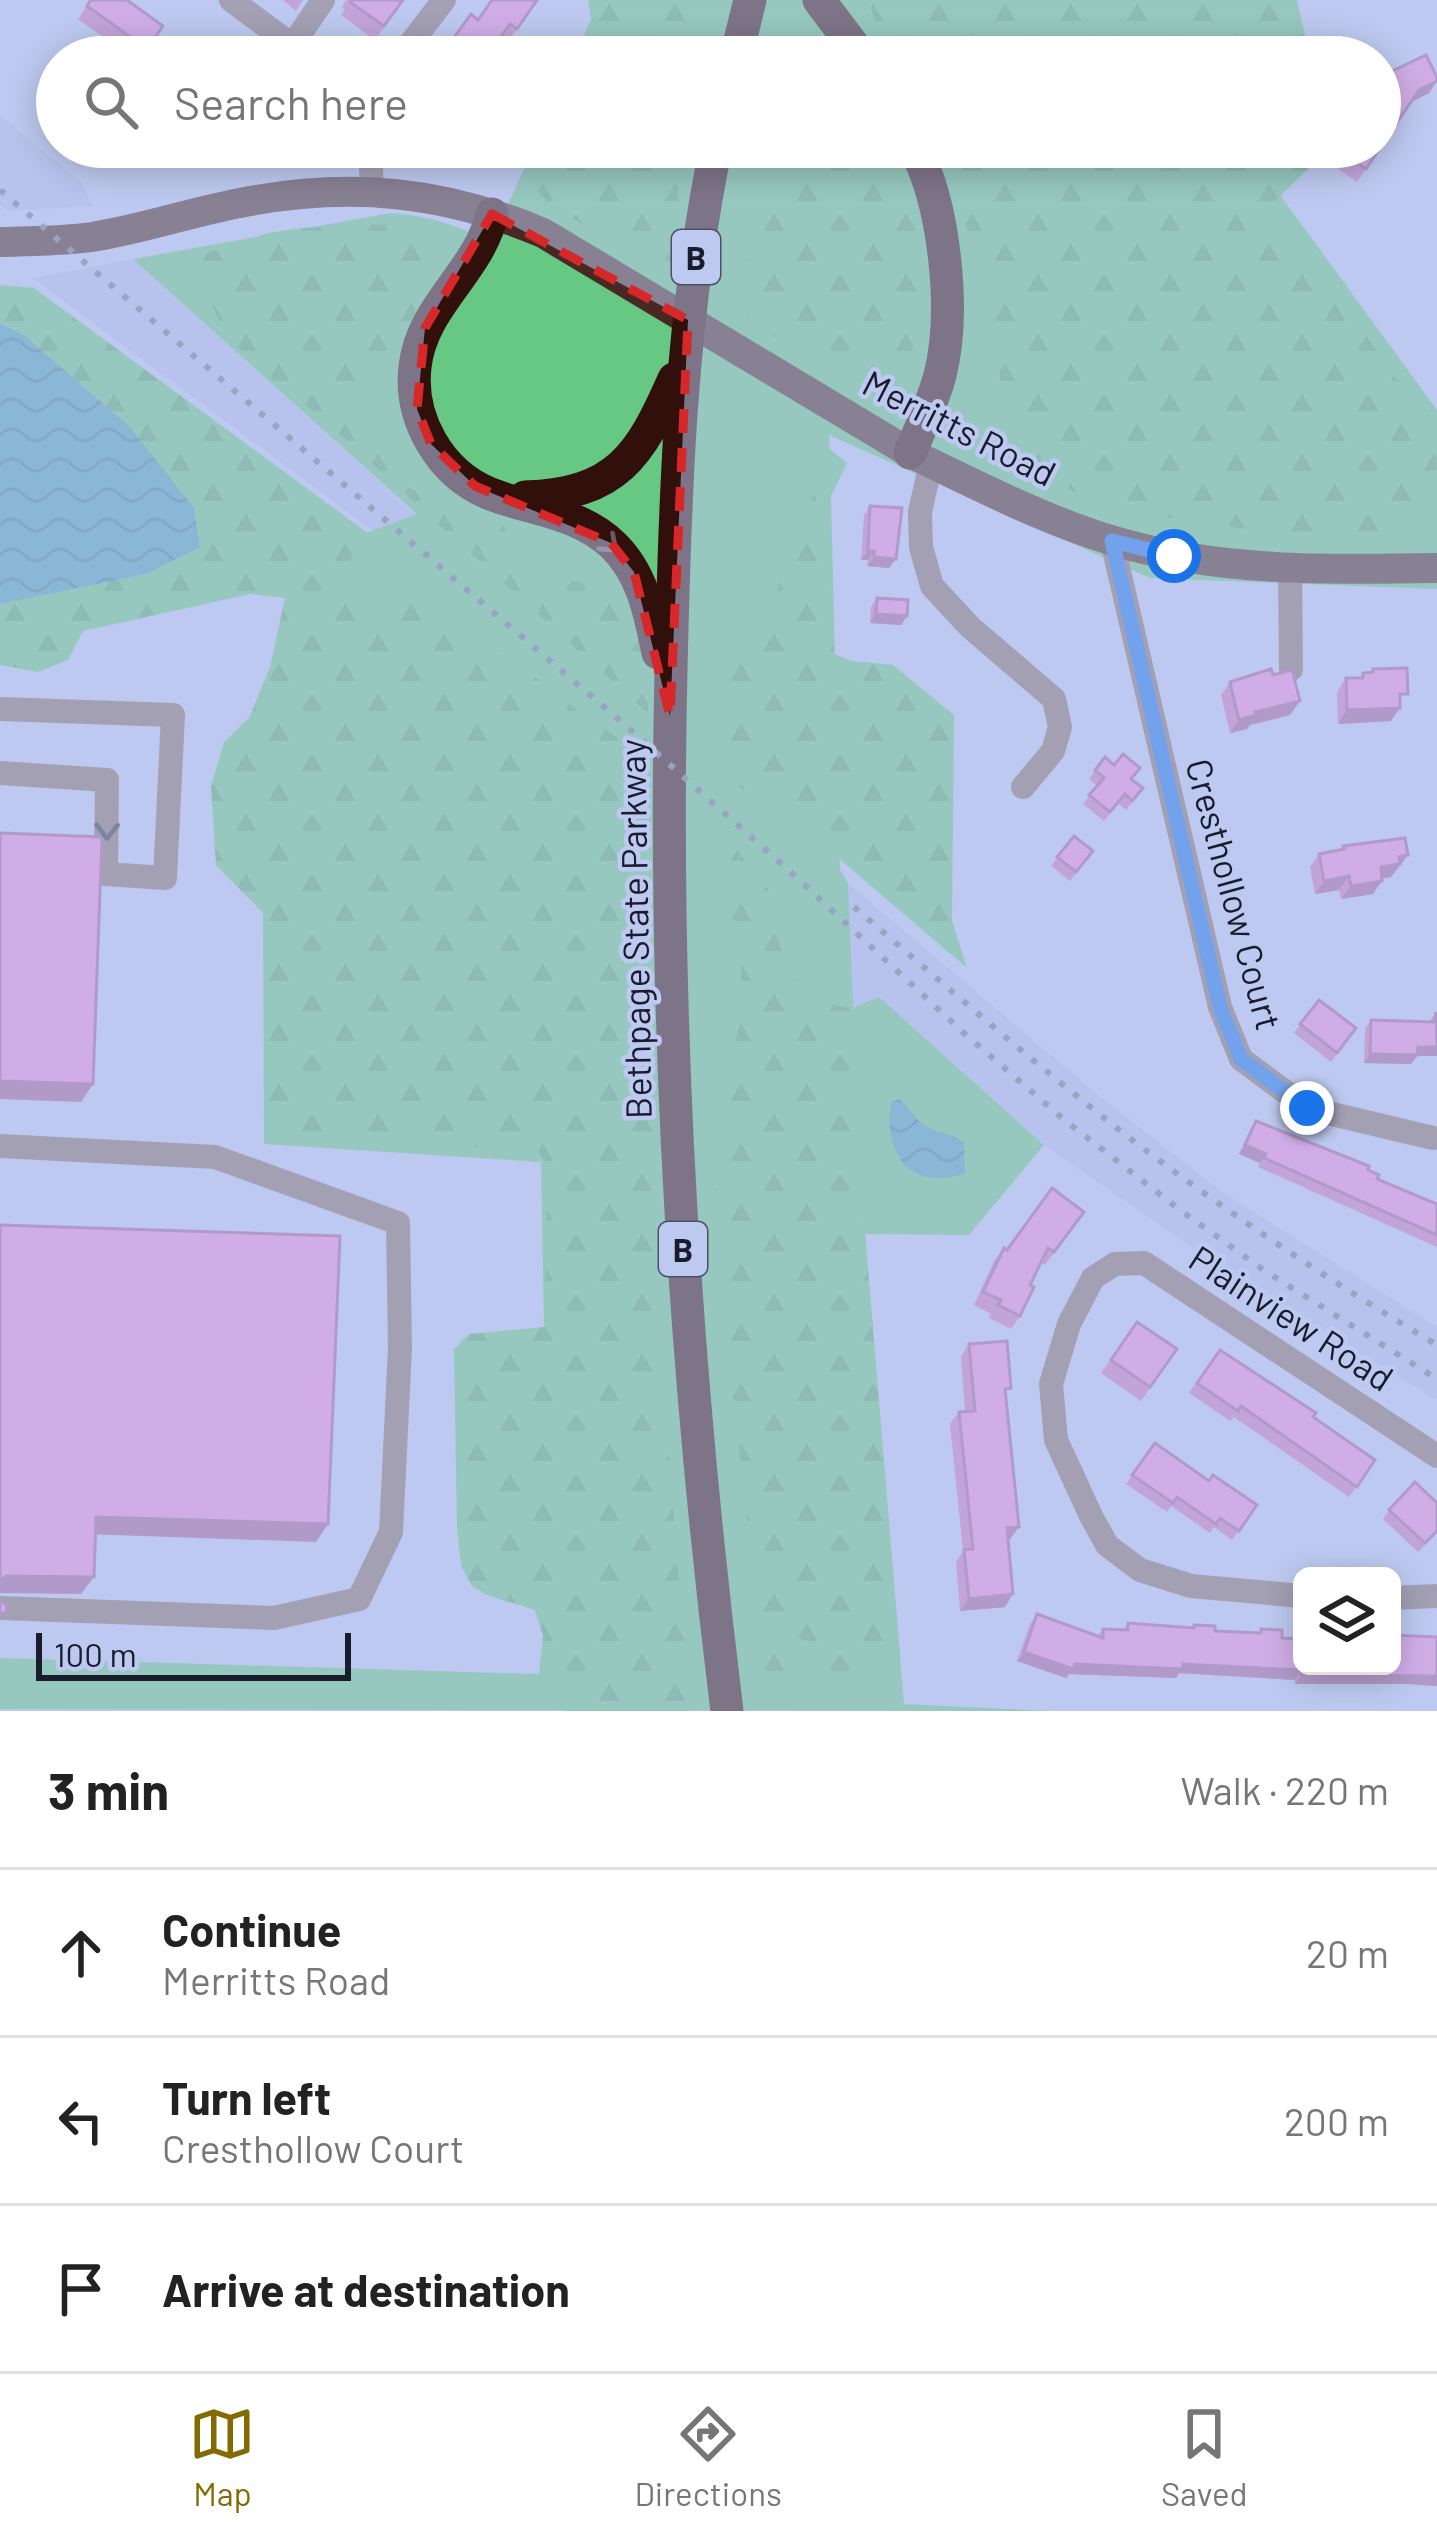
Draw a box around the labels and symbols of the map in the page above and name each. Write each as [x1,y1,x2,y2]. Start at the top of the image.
road number: B [672,230,720,284]
street label: Merritts Road [856,360,1064,494]
route start [1147,529,1201,583]
one-way arrow [597,531,618,553]
street label: Bethpage State Parkway [609,738,659,1120]
street label: Cresthollow Court [1178,754,1292,1034]
one-way arrow [94,822,120,841]
route end [1280,1081,1334,1135]
road number: B [659,1222,707,1276]
street label: Plainview Road [1182,1235,1402,1399]
scale bar [36,1627,351,1680]

